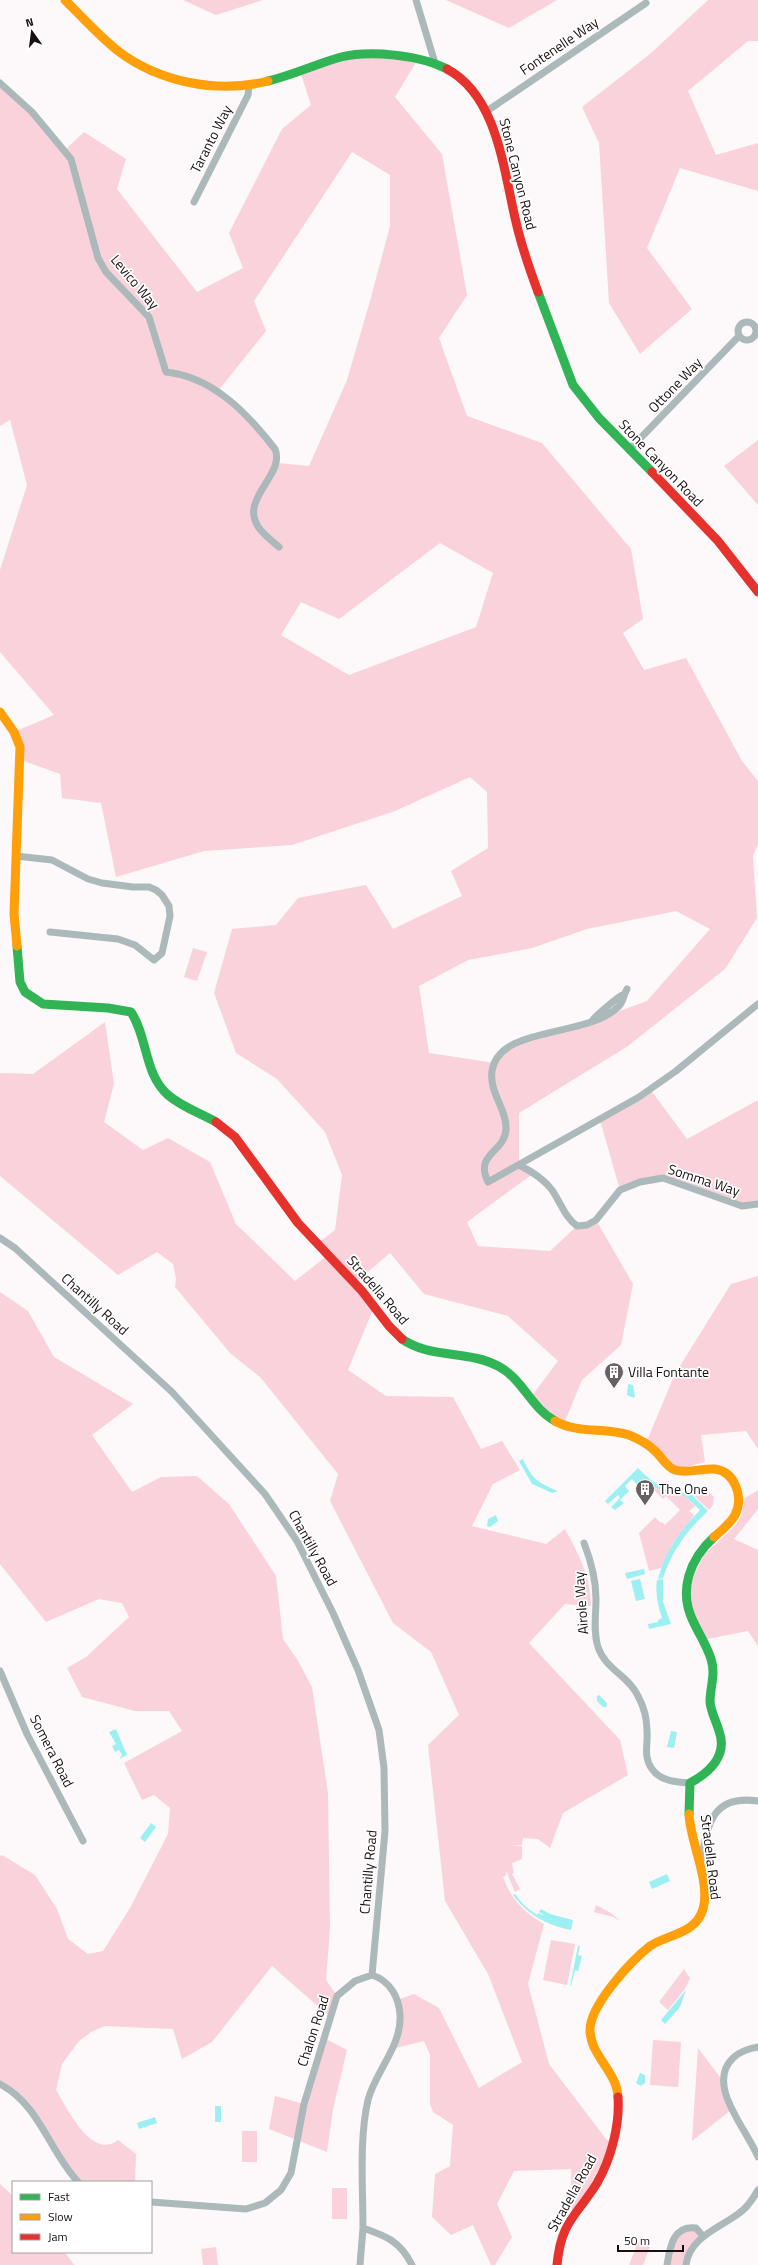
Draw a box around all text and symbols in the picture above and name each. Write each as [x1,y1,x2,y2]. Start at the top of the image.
street label: Fontenelle Way [515,11,603,80]
north arrow [12,12,52,52]
text: N [24,14,35,31]
street label: Taranto Way [184,101,237,176]
street label: Stone Canyon Road [494,116,543,232]
street label: Levico Way [106,250,165,314]
street label: Ottone Way [643,352,707,417]
street label: Stone Canyon Road [614,414,709,511]
street label: Somma Way [666,1158,743,1201]
street label: Stradella Road [342,1250,414,1329]
street label: Chantilly Road [57,1268,134,1340]
building icon: Villa Fontante [603,1361,625,1389]
place label: Villa Fontante [628,1361,709,1382]
building icon: The One [634,1478,656,1506]
place label: The One [659,1478,708,1499]
street label: Chantilly Road [284,1506,343,1590]
street label: Airole Way [568,1571,593,1635]
street label: Somera Road [25,1711,80,1791]
street label: Stradella Road [696,1813,727,1901]
street label: Chantilly Road [353,1829,382,1915]
street label: Chalon Road [291,1993,334,2069]
street label: Stradella Road [542,2150,601,2235]
legend [12,2181,152,2253]
text: Fast [48,2187,71,2206]
text: Slow [48,2207,73,2226]
text: Jam [48,2227,68,2246]
scale bar [618,2227,683,2253]
text: 50 m [624,2231,650,2250]

